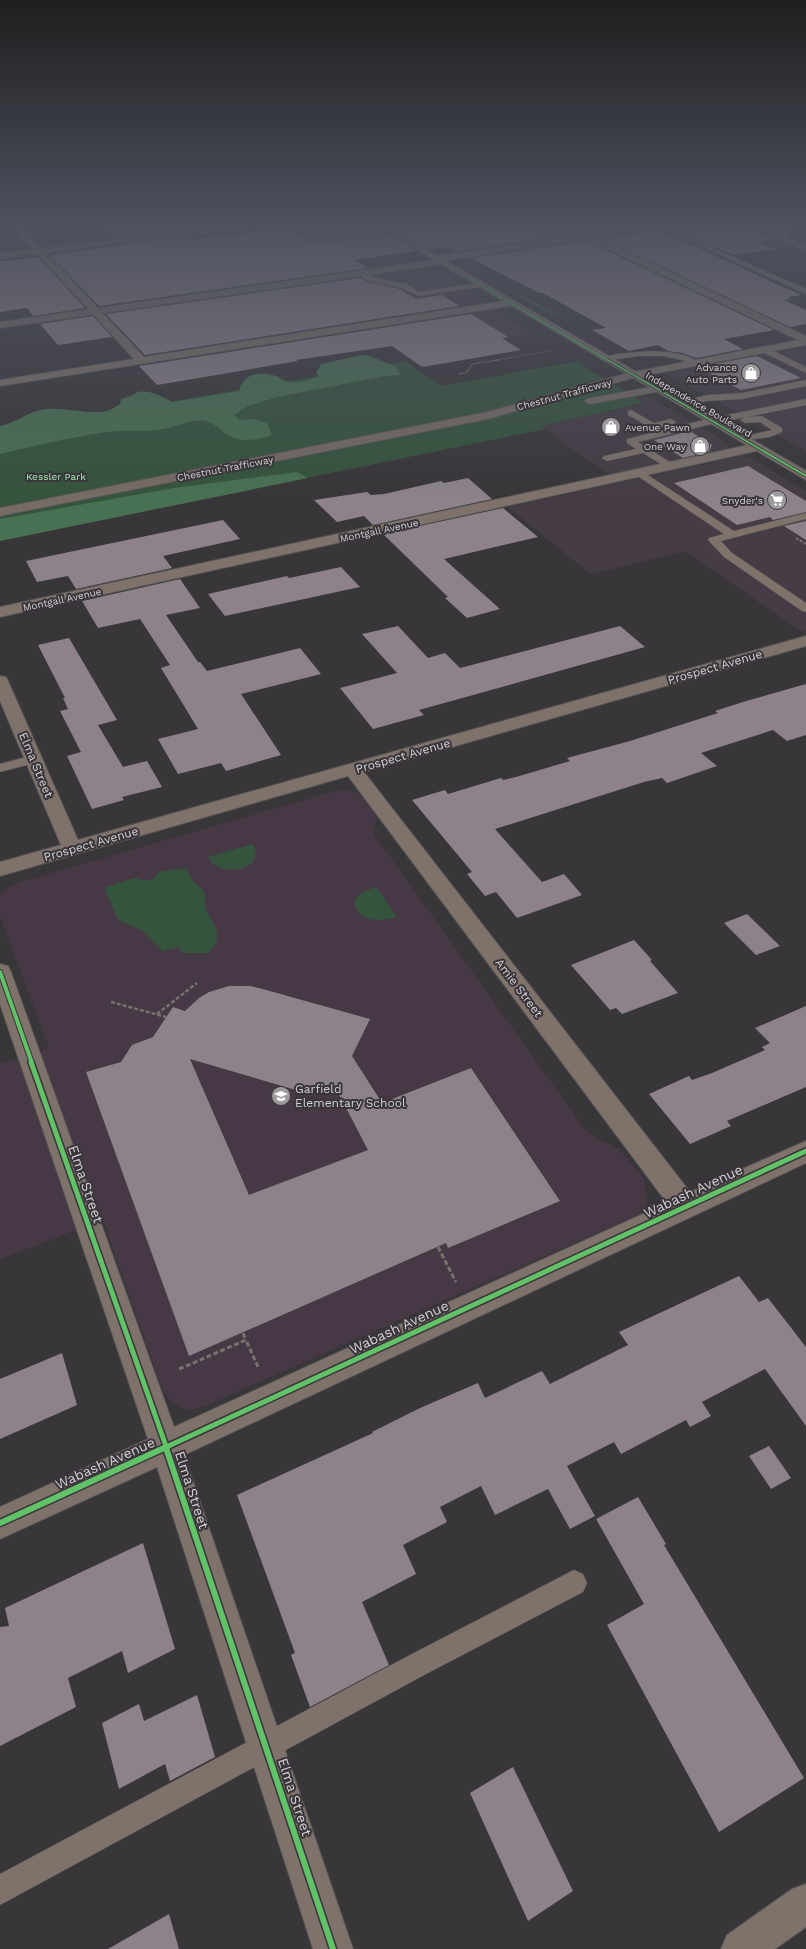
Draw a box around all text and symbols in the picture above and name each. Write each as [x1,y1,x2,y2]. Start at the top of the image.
place label: Advance Auto Parts [686,362,737,385]
shop icon: Advance Auto Parts [740,362,762,384]
street label: Independence Boulevard [644,369,754,439]
street label: Chestnut Trafficway [516,376,614,412]
shop icon: Avenue Pawn [600,416,622,438]
place label: Avenue Pawn [625,422,690,433]
shop icon: One Way [689,435,711,457]
place label: One Way [644,441,687,452]
street label: Chestnut Trafficway [176,454,275,483]
park label: Kessler Park [26,471,86,482]
supermarket icon: Snyder's [766,489,788,511]
place label: Snyder's [722,495,763,506]
street label: Montgall Avenue [339,517,420,544]
street label: Montgall Avenue [22,586,103,613]
street label: Prospect Avenue [666,647,764,687]
street label: Elma Street [16,730,56,800]
street label: Prospect Avenue [354,736,452,776]
street label: Prospect Avenue [42,824,140,864]
street label: Amie Street [492,956,546,1020]
place label: Garfield Elementary School [295,1082,406,1110]
school or university icon: Garfield Elementary School [270,1085,292,1107]
street label: Elma Street [65,1143,107,1225]
street label: Wabash Avenue [641,1161,745,1221]
street label: Wabash Avenue [347,1297,451,1357]
street label: Wabash Avenue [53,1434,157,1492]
street label: Elma Street [172,1449,212,1531]
street label: Elma Street [275,1756,315,1838]

